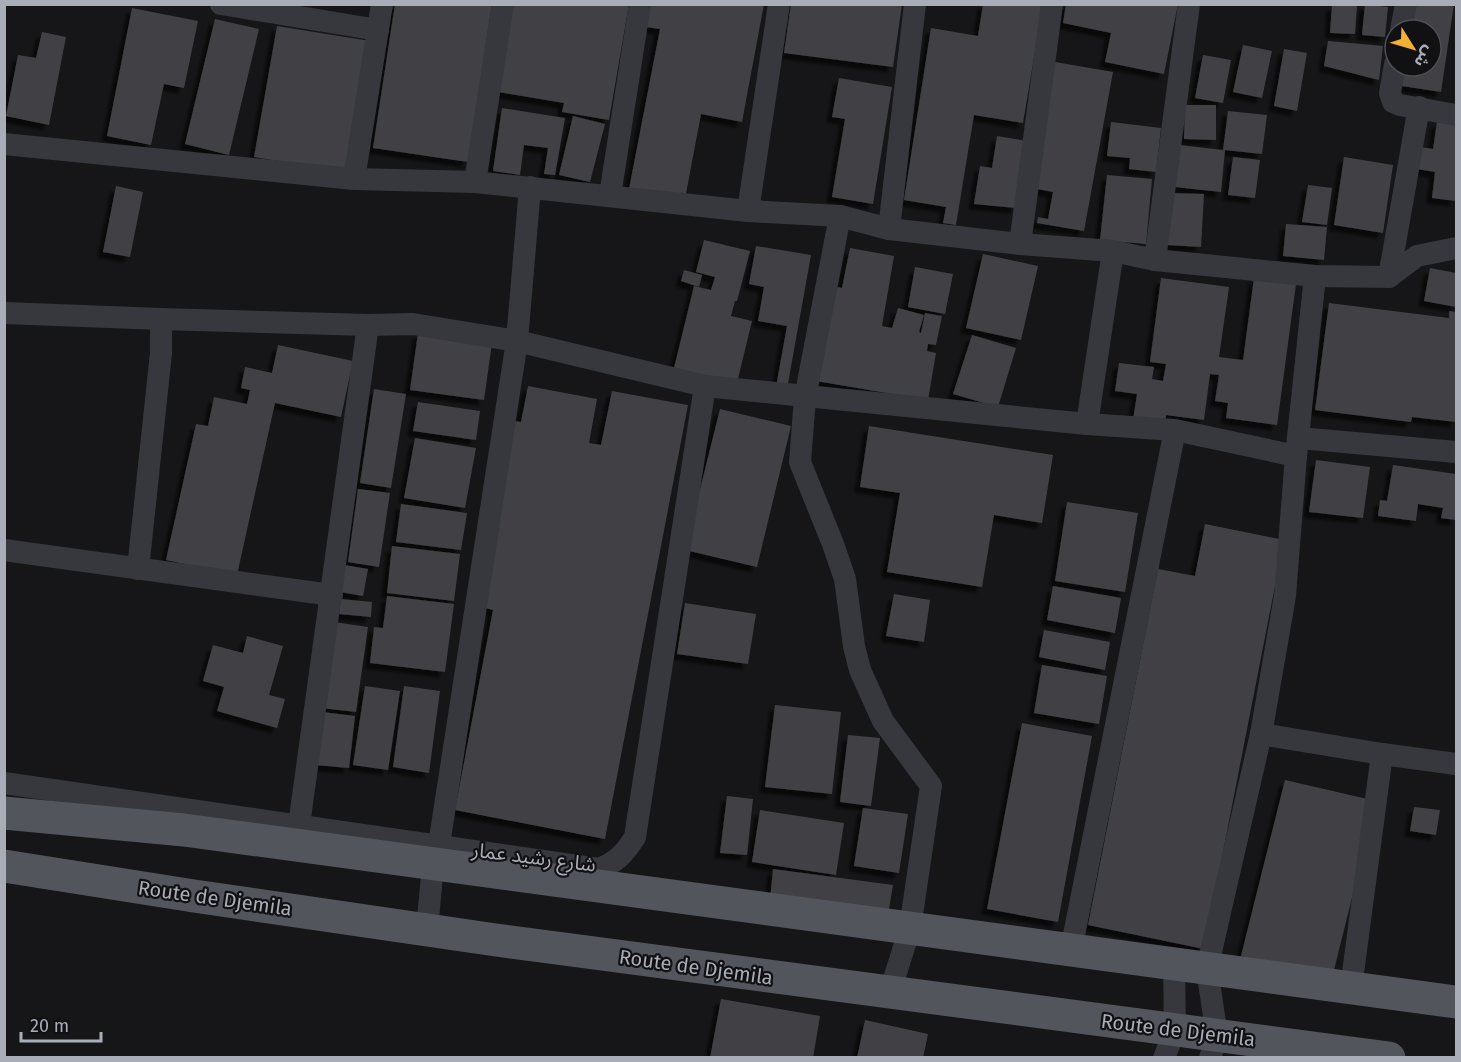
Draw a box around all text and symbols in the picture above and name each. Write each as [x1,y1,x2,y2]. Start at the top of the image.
north arrow [1383,18,1443,78]
text: ش [1410,42,1439,71]
street label: شارع رشيد عمار [469,837,597,879]
street label: Route de Djemila [136,875,294,921]
street label: Route de Djemila [617,944,775,990]
scale bar [21,1005,100,1043]
street label: Route de Djemila [1100,1009,1256,1051]
text: 20 m [30,1015,69,1037]

